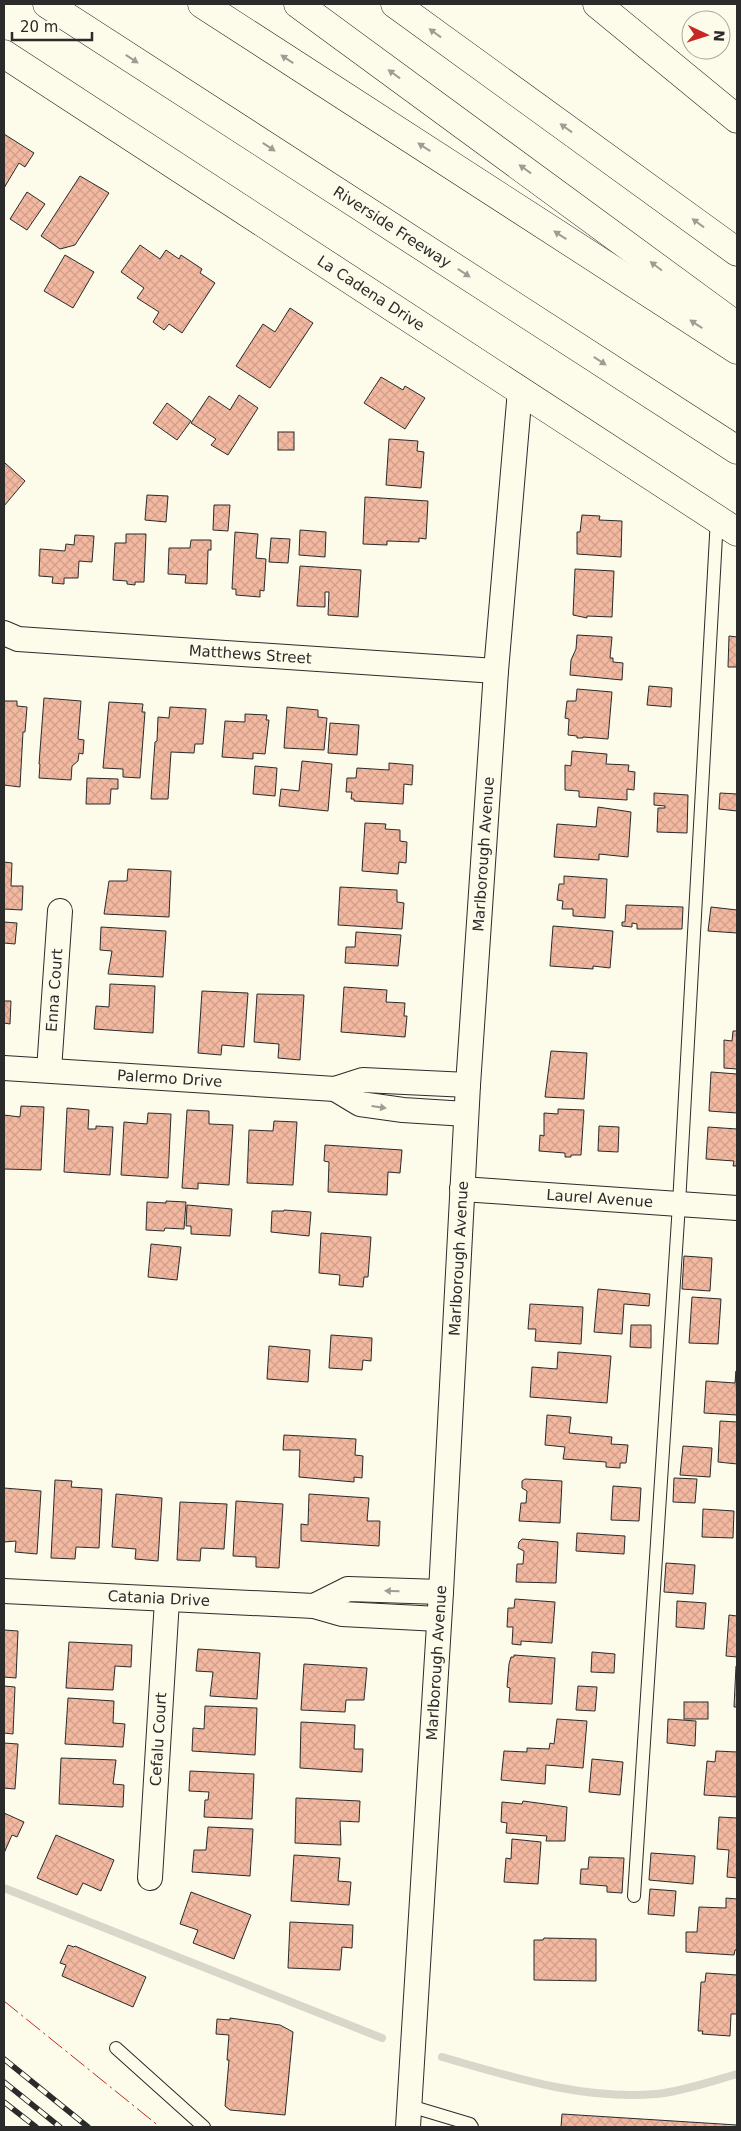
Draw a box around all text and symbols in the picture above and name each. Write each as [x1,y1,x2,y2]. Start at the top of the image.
scale bar [12,10,92,42]
north arrow [681,10,731,60]
text: 20 m [20,18,58,36]
one-way arrow [429,27,442,38]
text: N [711,30,727,42]
one-way arrow [125,54,139,63]
one-way arrow [280,54,294,63]
one-way arrow [387,69,401,79]
one-way arrow [559,123,573,133]
one-way arrow [262,142,275,152]
one-way arrow [417,142,430,152]
one-way arrow [518,164,532,174]
street label: Riverside Freeway [330,182,455,272]
one-way arrow [691,218,705,228]
one-way arrow [553,231,567,240]
street label: La Cadena Drive [314,252,428,335]
one-way arrow [649,261,663,271]
one-way arrow [457,268,470,278]
one-way arrow [690,319,703,328]
one-way arrow [594,357,607,366]
street label: Matthews Street [188,641,312,668]
street label: Marlborough Avenue [469,776,498,932]
street label: Enna Court [43,948,66,1033]
street label: Palermo Drive [116,1066,223,1091]
one-way arrow [372,1103,388,1111]
street label: Marlborough Avenue [446,1180,472,1337]
street label: Laurel Avenue [546,1186,654,1211]
street label: Marlborough Avenue [423,1585,450,1741]
one-way arrow [384,1586,400,1594]
street label: Catania Drive [107,1587,210,1610]
street label: Cefalu Court [147,1692,170,1787]

